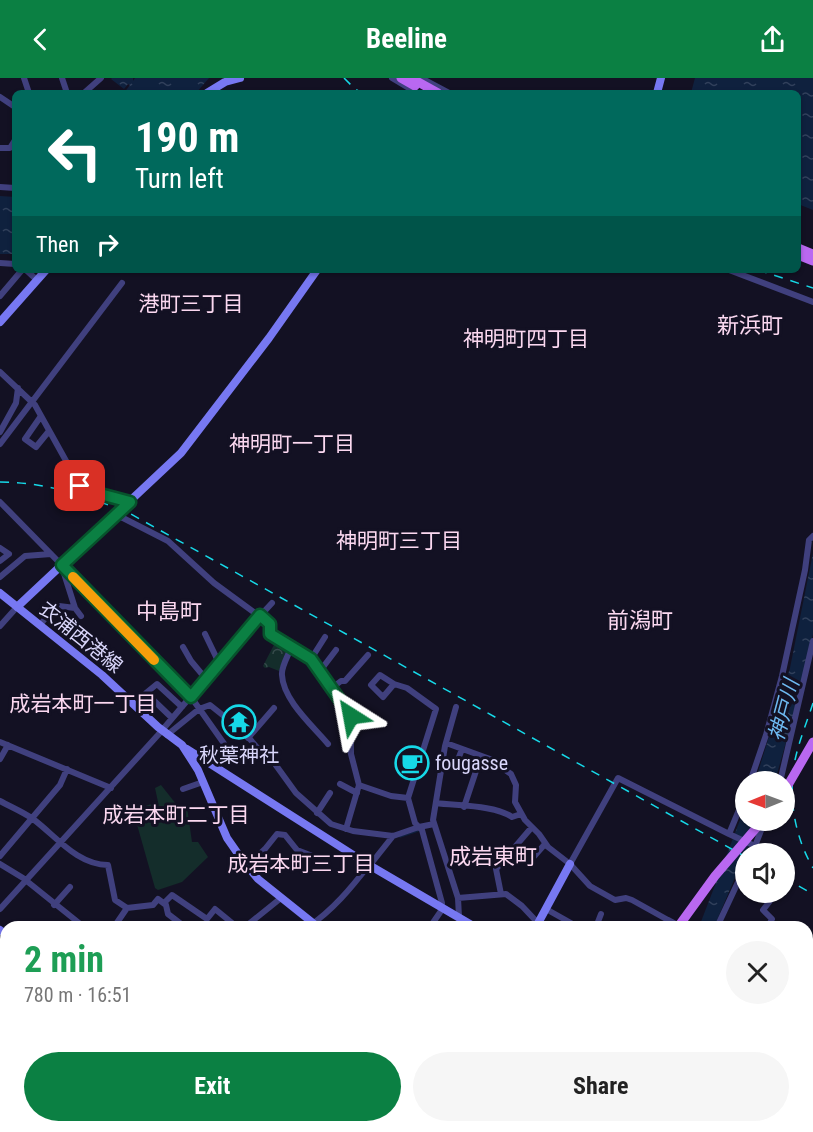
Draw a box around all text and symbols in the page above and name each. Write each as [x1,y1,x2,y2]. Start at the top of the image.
icon: back [24,23,57,56]
text: Beeline [366,23,447,55]
icon: share [756,23,789,56]
text: 190 m [135,113,240,162]
icon: left [36,114,114,192]
text: Turn left [135,163,224,195]
icon: right [91,228,124,261]
text: Then [36,232,79,257]
district label: 港町三丁目 [139,292,244,316]
district label: 新浜町 [717,313,783,338]
district label: 神明町四丁目 [463,327,589,351]
district label: 神明町一丁目 [229,432,355,456]
pin [54,460,105,511]
icon: arrive [63,469,96,502]
district label: 神明町三丁目 [336,529,462,553]
street label: 衣浦西港線 [35,596,127,678]
district label: 中島町 [136,599,202,624]
district label: 前潟町 [607,608,673,633]
water label: 神戸川 [764,675,804,744]
position arrow [319,684,383,748]
district label: 成岩本町一丁目 [10,692,157,716]
temple icon: 秋葉神社 [221,704,257,740]
place label: 秋葉神社 [199,743,279,767]
cafe icon: fougasse [394,745,430,781]
place label: fougasse [435,751,508,775]
north arrow [735,771,795,831]
map controls [735,771,795,903]
district label: 成岩本町二丁目 [103,803,250,827]
button: sound [735,843,795,903]
district label: 成岩東町 [449,844,537,869]
district label: 成岩本町三丁目 [228,852,375,876]
text: 2 min [24,939,104,981]
button: close [726,941,789,1004]
text: 780 m · 16:51 [24,983,131,1007]
button: Exit [24,1052,401,1121]
button: Share [413,1052,789,1121]

